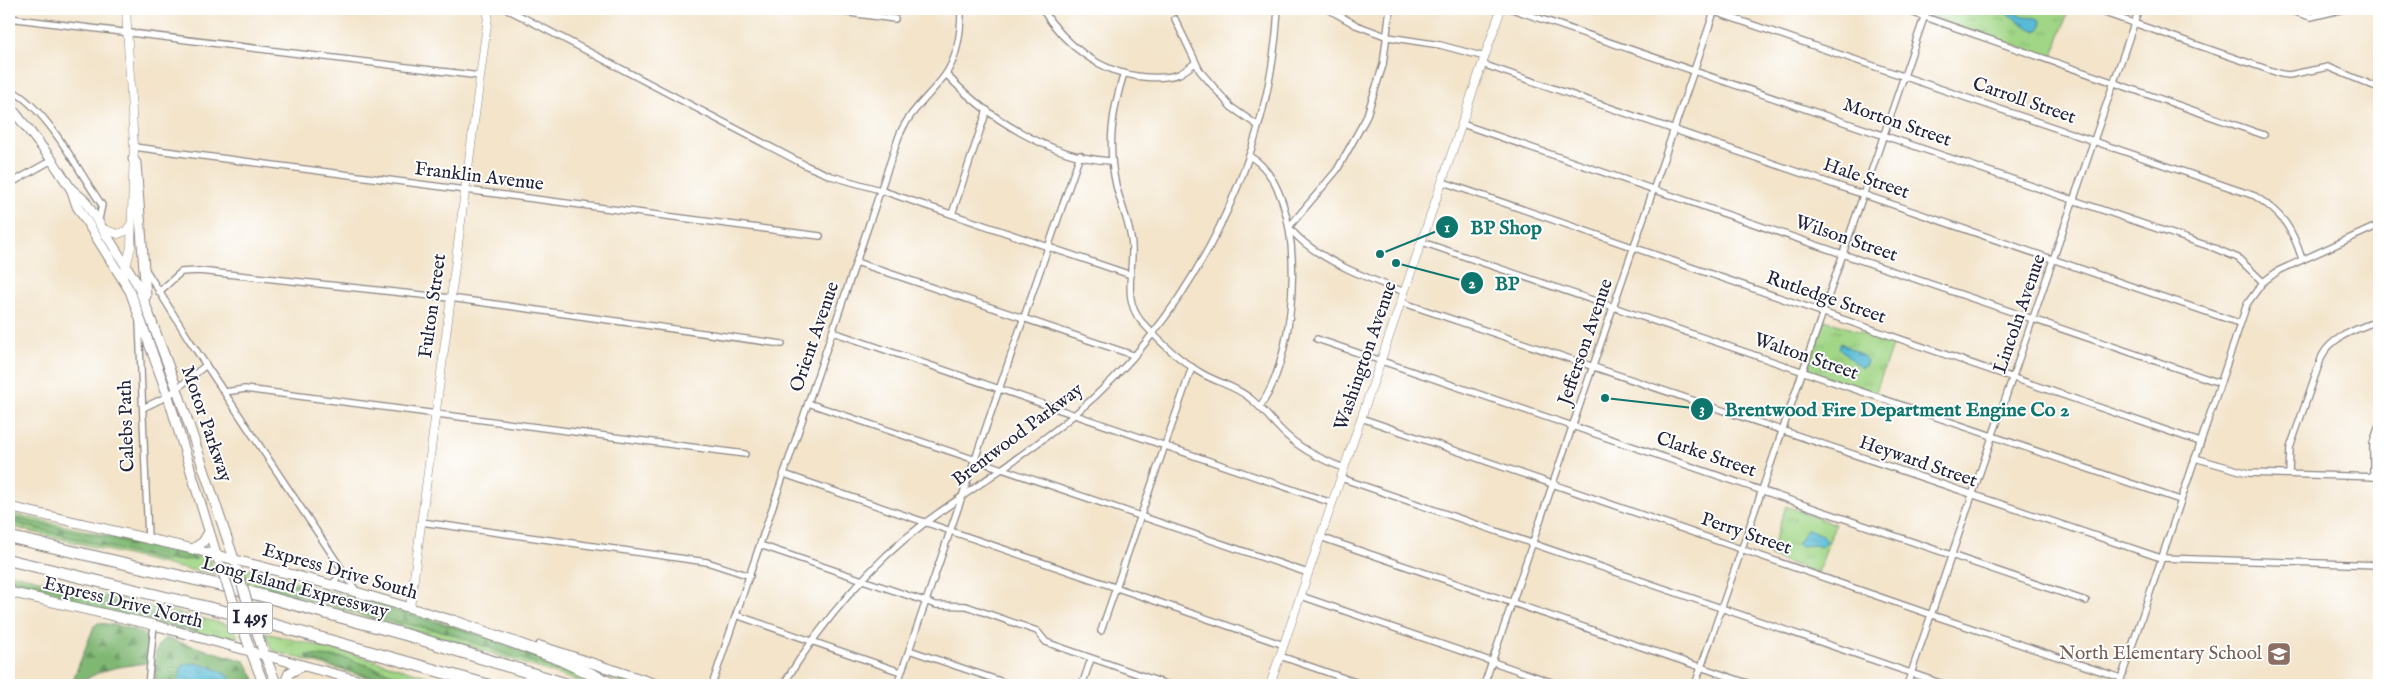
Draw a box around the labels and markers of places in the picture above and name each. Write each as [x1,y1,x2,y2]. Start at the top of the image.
callout: BP Shop [1435,209,1551,244]
callout: BP [1459,265,1529,300]
callout: Brentwood Fire Department Engine Co 2 [1690,391,2079,426]
school or university icon: North Elementary School [2266,641,2292,667]
place label: North Elementary School [2059,642,2263,666]

